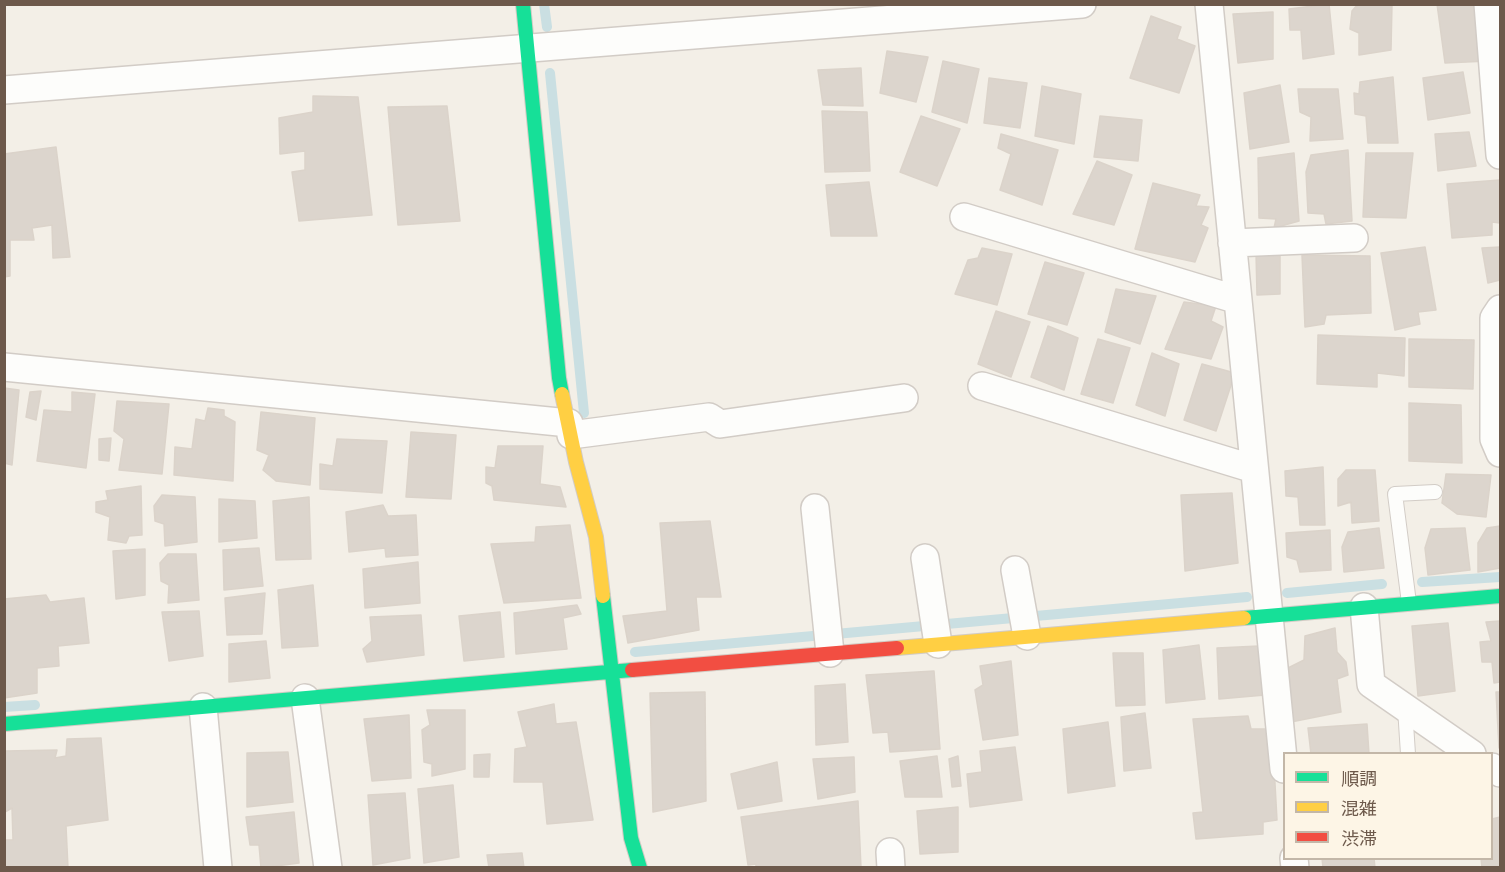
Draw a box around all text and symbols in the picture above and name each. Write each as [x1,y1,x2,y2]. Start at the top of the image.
legend [1283,752,1493,860]
text: 順調 [1341,769,1377,789]
text: 混雑 [1341,799,1377,819]
text: 渋滞 [1341,829,1377,849]

